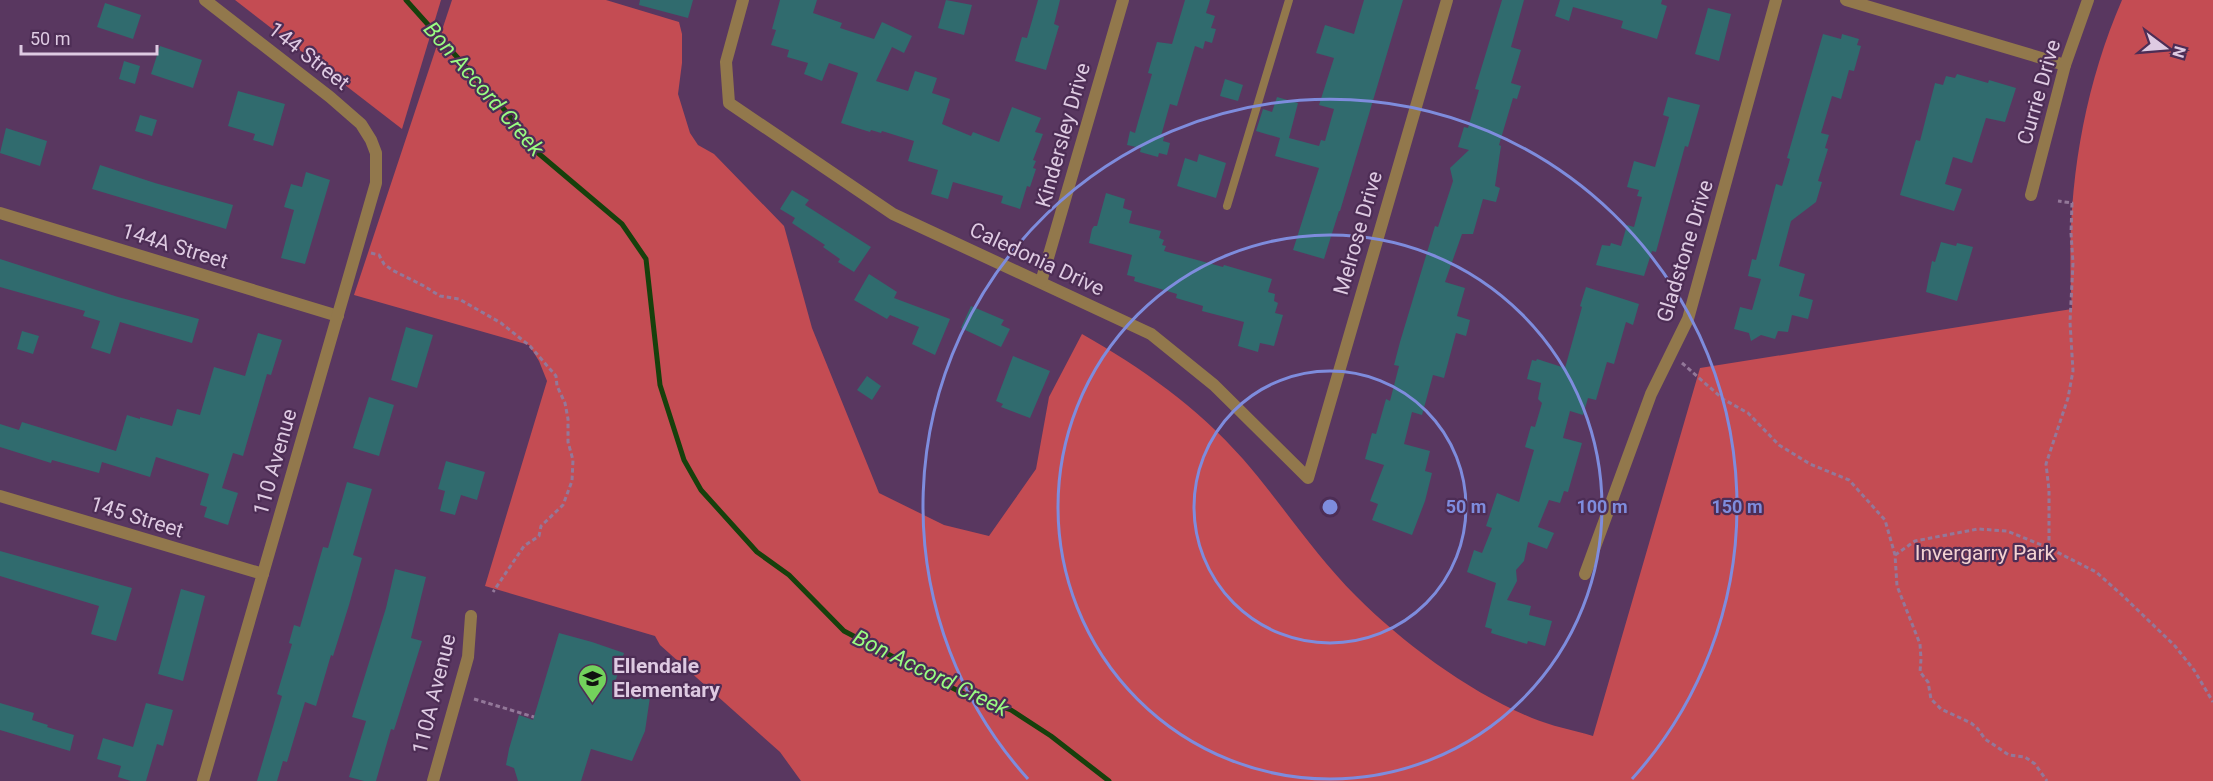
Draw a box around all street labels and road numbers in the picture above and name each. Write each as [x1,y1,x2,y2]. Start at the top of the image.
street label: 144 Street [264,17,354,95]
street label: Currie Drive [2013,37,2065,147]
street label: Kindersley Drive [1031,60,1095,210]
street label: Melrose Drive [1329,168,1387,298]
street label: Gladstone Drive [1652,177,1718,325]
street label: Caledonia Drive [966,217,1108,301]
street label: 144A Street [119,218,231,274]
street label: 110 Avenue [248,406,302,518]
street label: 145 Street [88,491,187,543]
street label: 110A Avenue [407,631,461,757]

